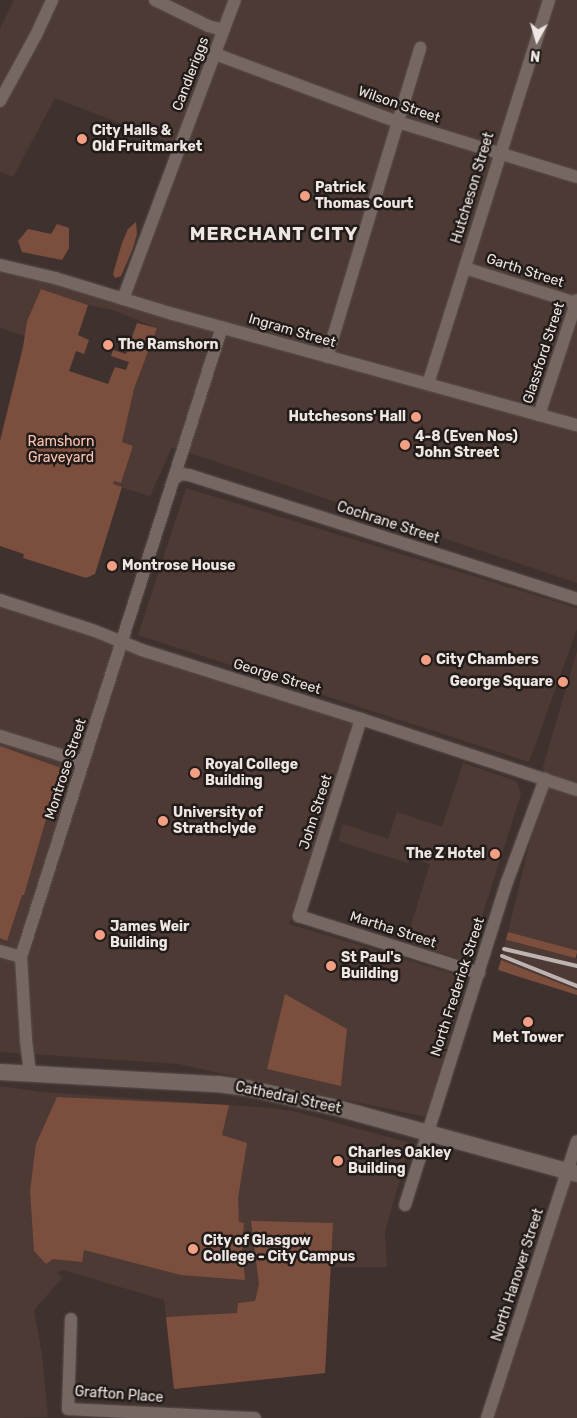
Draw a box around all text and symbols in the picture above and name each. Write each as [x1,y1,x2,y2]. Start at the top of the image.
north arrow [512,15,562,65]
street label: Candleriggs [169,35,213,113]
text: N [529,46,541,64]
street label: Wilson Street [356,83,442,127]
place label: City Halls & Old Fruitmarket [92,123,202,156]
street label: Hutcheson Street [448,130,498,246]
marker: City Halls & Old Fruitmarket [76,133,88,145]
place label: Patrick Thomas Court [315,180,413,212]
marker: Patrick Thomas Court [299,190,311,202]
district label: MERCHANT CITY [188,223,360,245]
street label: Garth Street [484,251,566,291]
street label: Glassford Street [520,300,568,406]
street label: Ingram Street [246,311,338,351]
place label: The Ramshorn [118,337,219,353]
marker: The Ramshorn [102,339,114,351]
place label: Hutchesons' Hall [289,409,406,425]
marker: Hutchesons' Hall [410,411,422,423]
place label: 4-8 (Even Nos) John Street [415,429,518,462]
park label: Ramshorn Graveyard [28,434,94,467]
marker: 4-8 (Even Nos) John Street [399,439,411,451]
street label: Cochrane Street [335,499,441,547]
place label: Montrose House [122,558,236,574]
marker: Montrose House [106,560,118,572]
place label: City Chambers [436,652,539,668]
marker: City Chambers [420,654,432,666]
street label: George Street [231,656,323,698]
place label: George Square [450,674,553,690]
marker: George Square [557,676,569,688]
street label: Montrose Street [42,716,90,822]
place label: Royal College Building [205,757,298,790]
marker: Royal College Building [189,767,201,779]
street label: John Street [296,772,336,852]
place label: University of Strathclyde [173,805,263,838]
marker: University of Strathclyde [157,815,169,827]
place label: The Z Hotel [406,846,485,862]
marker: The Z Hotel [489,848,501,860]
street label: Martha Street [348,908,438,952]
street label: North Frederick Street [428,915,488,1059]
place label: James Weir Building [110,919,190,952]
marker: James Weir Building [94,929,106,941]
place label: St Paul's Building [341,950,401,982]
marker: St Paul's Building [325,960,337,972]
marker: Met Tower [522,1016,534,1028]
place label: Met Tower [492,1030,564,1046]
street label: Cathedral Street [234,1079,342,1117]
place label: Charles Oakley Building [348,1145,451,1178]
marker: Charles Oakley Building [332,1155,344,1167]
street label: North Hanover Street [489,1206,547,1344]
place label: City of Glasgow College - City Campus [203,1233,356,1266]
marker: City of Glasgow College - City Campus [187,1243,199,1255]
street label: Grafton Place [74,1384,164,1406]

